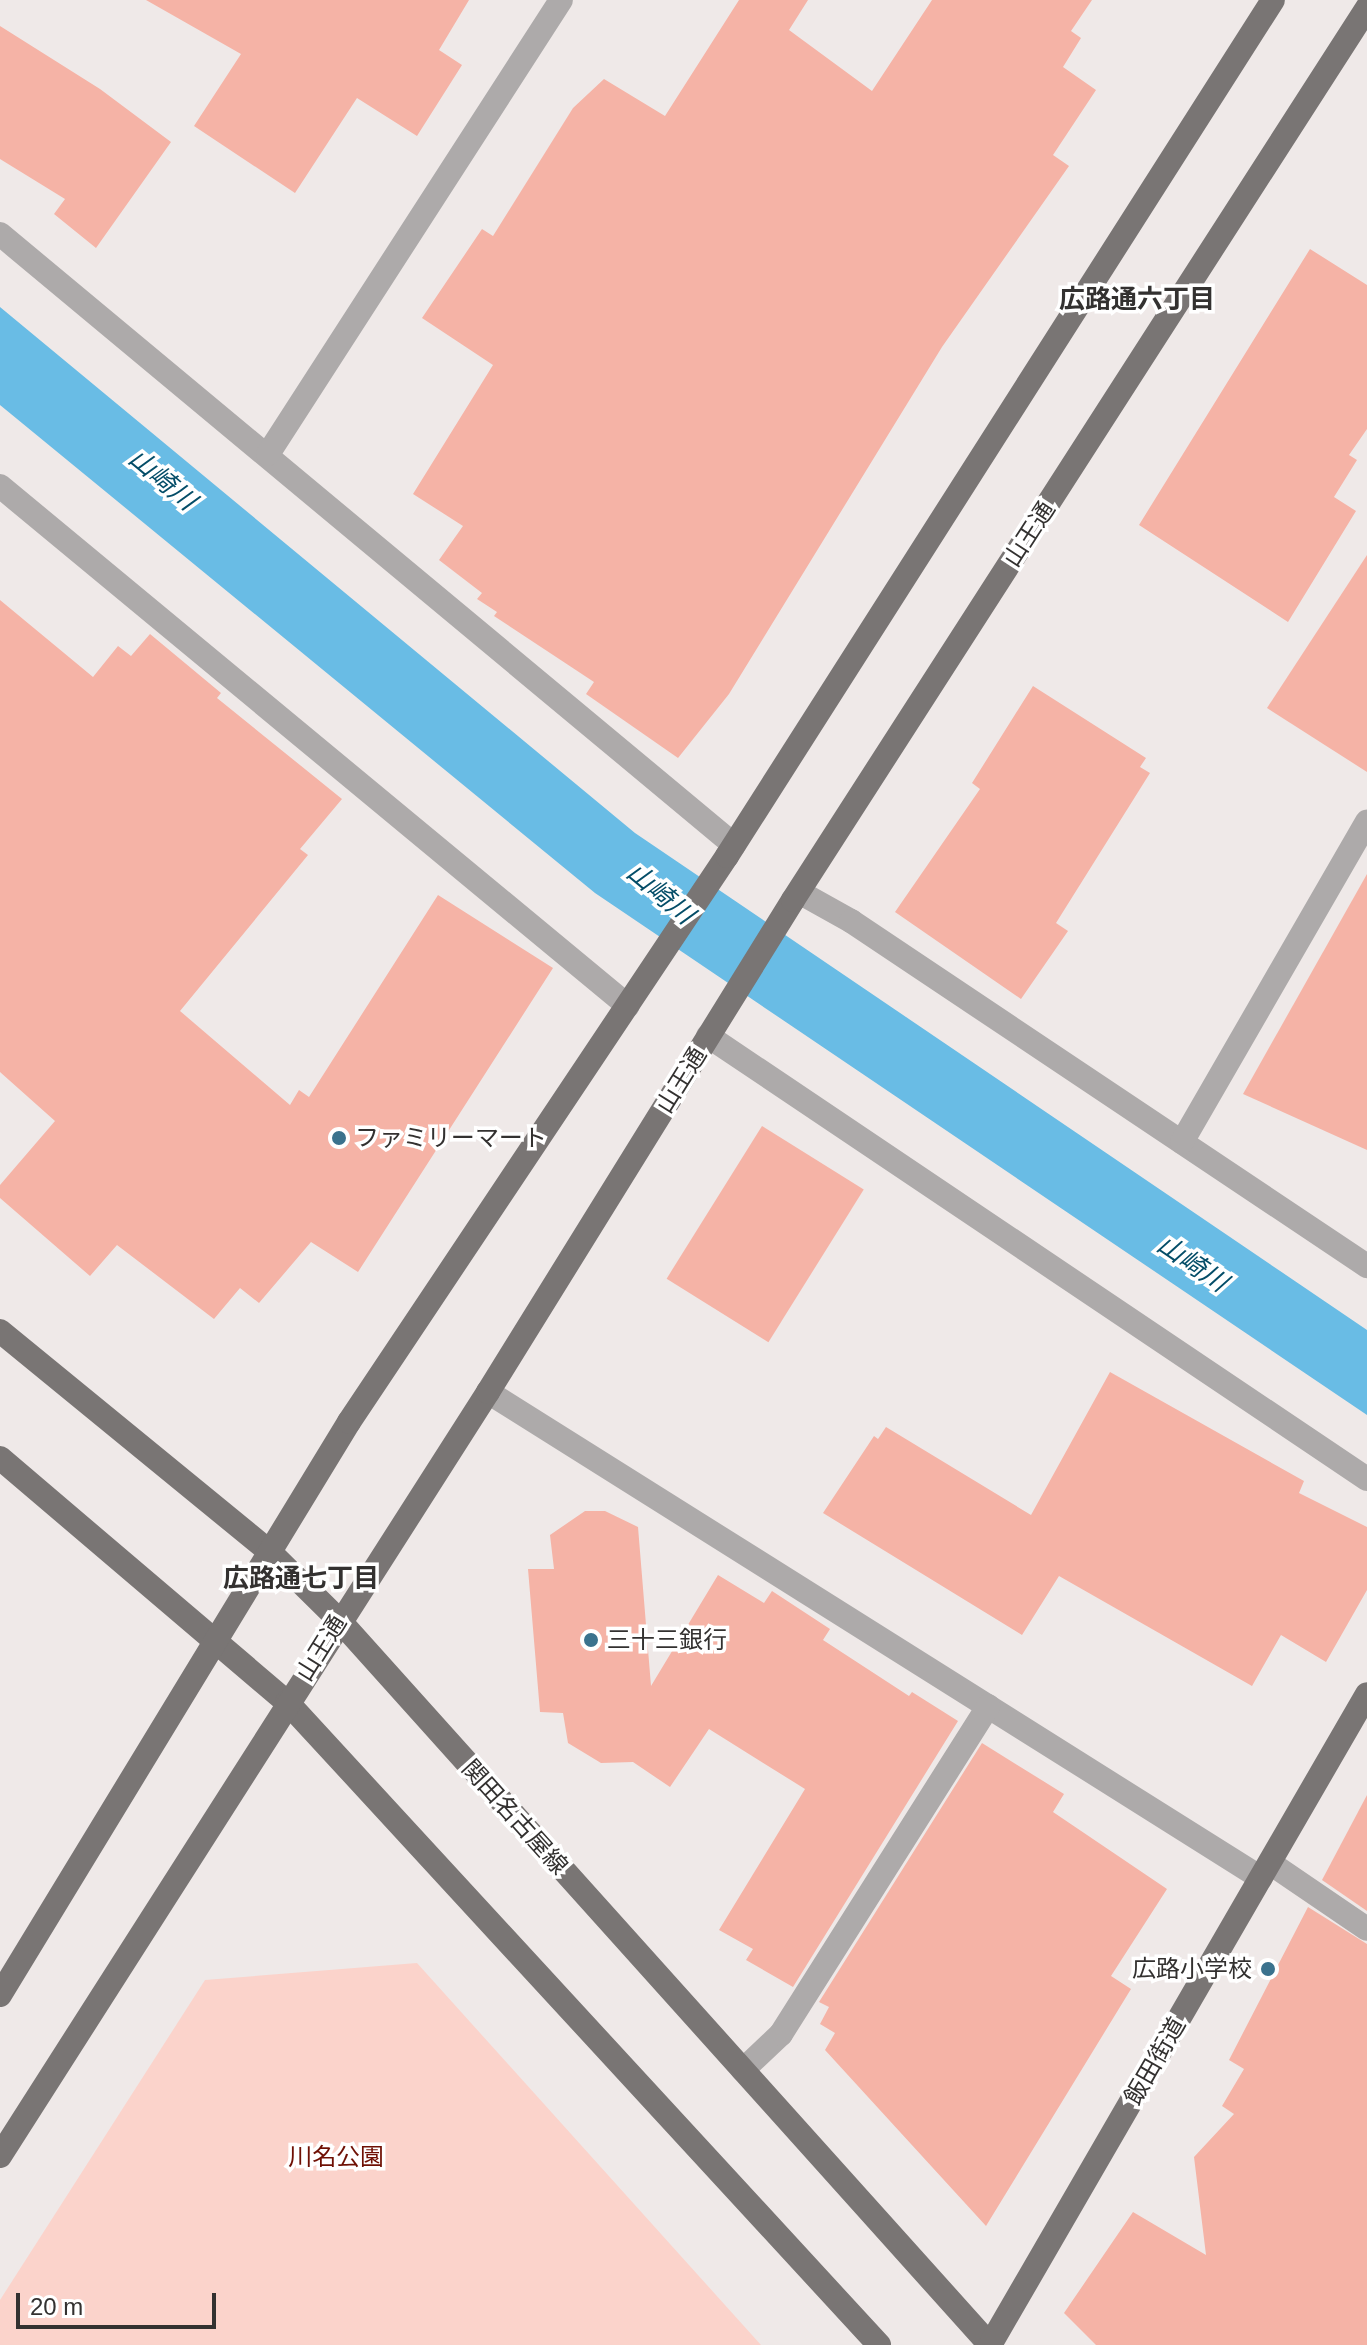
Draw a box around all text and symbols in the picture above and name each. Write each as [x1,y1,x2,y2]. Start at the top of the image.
district label: 広路通六丁目 [1059,284,1215,316]
water label: 山崎川 [122,443,202,517]
street label: 山王通 [997,496,1061,572]
water label: 山崎川 [620,857,700,931]
street label: 山王通 [650,1042,712,1118]
place label: ファミリーマート [355,1124,547,1152]
marker: ファミリーマート [330,1129,348,1147]
water label: 山崎川 [1151,1229,1233,1299]
district label: 広路通七丁目 [223,1563,379,1595]
street label: 山王通 [290,1610,352,1686]
place label: 三十三銀行 [607,1626,727,1654]
marker: 三十三銀行 [582,1631,600,1649]
street label: 関田名古屋線 [456,1754,574,1880]
place label: 広路小学校 [1132,1955,1252,1983]
marker: 広路小学校 [1259,1960,1277,1978]
street label: 飯田街道 [1119,2012,1191,2110]
park label: 川名公園 [288,2143,384,2171]
scale bar [20,2277,220,2327]
text: 20 m [30,2293,83,2320]

